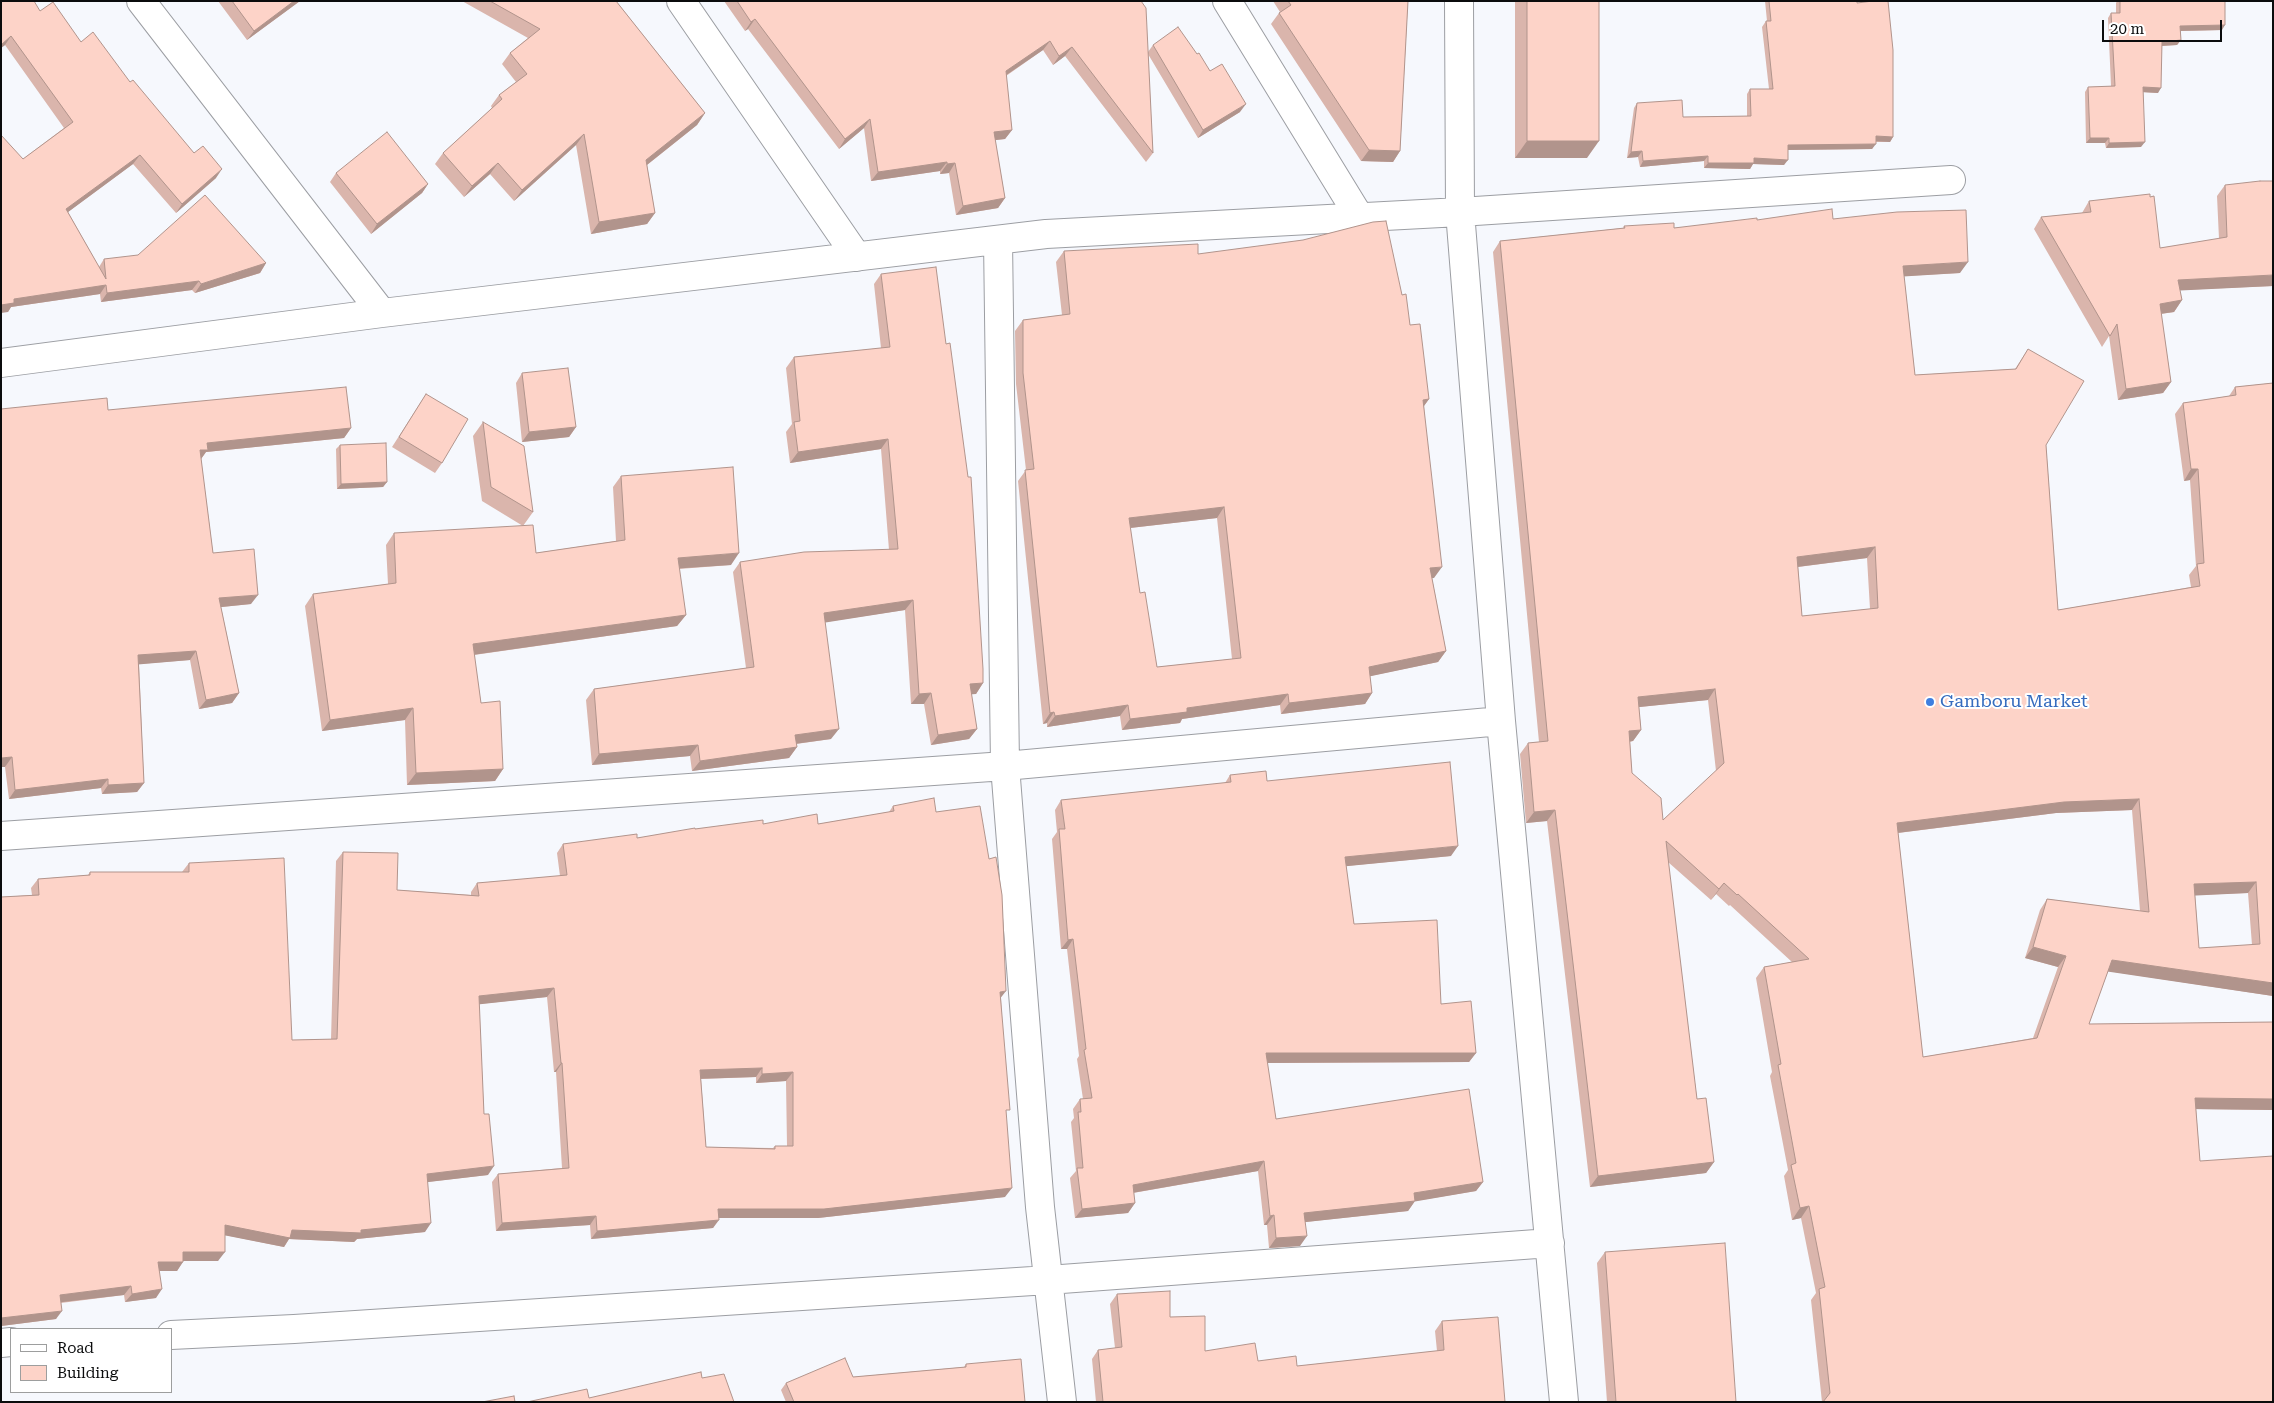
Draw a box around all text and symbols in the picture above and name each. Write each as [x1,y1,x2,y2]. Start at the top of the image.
scale bar [2104,10,2224,42]
text: 20 m [2110,20,2144,38]
place label: Gamboru Market [1940,691,2088,713]
marker: Gamboru Market [1924,696,1936,708]
legend [10,1328,172,1393]
text: Road [57,1339,94,1357]
text: Building [57,1364,118,1382]

